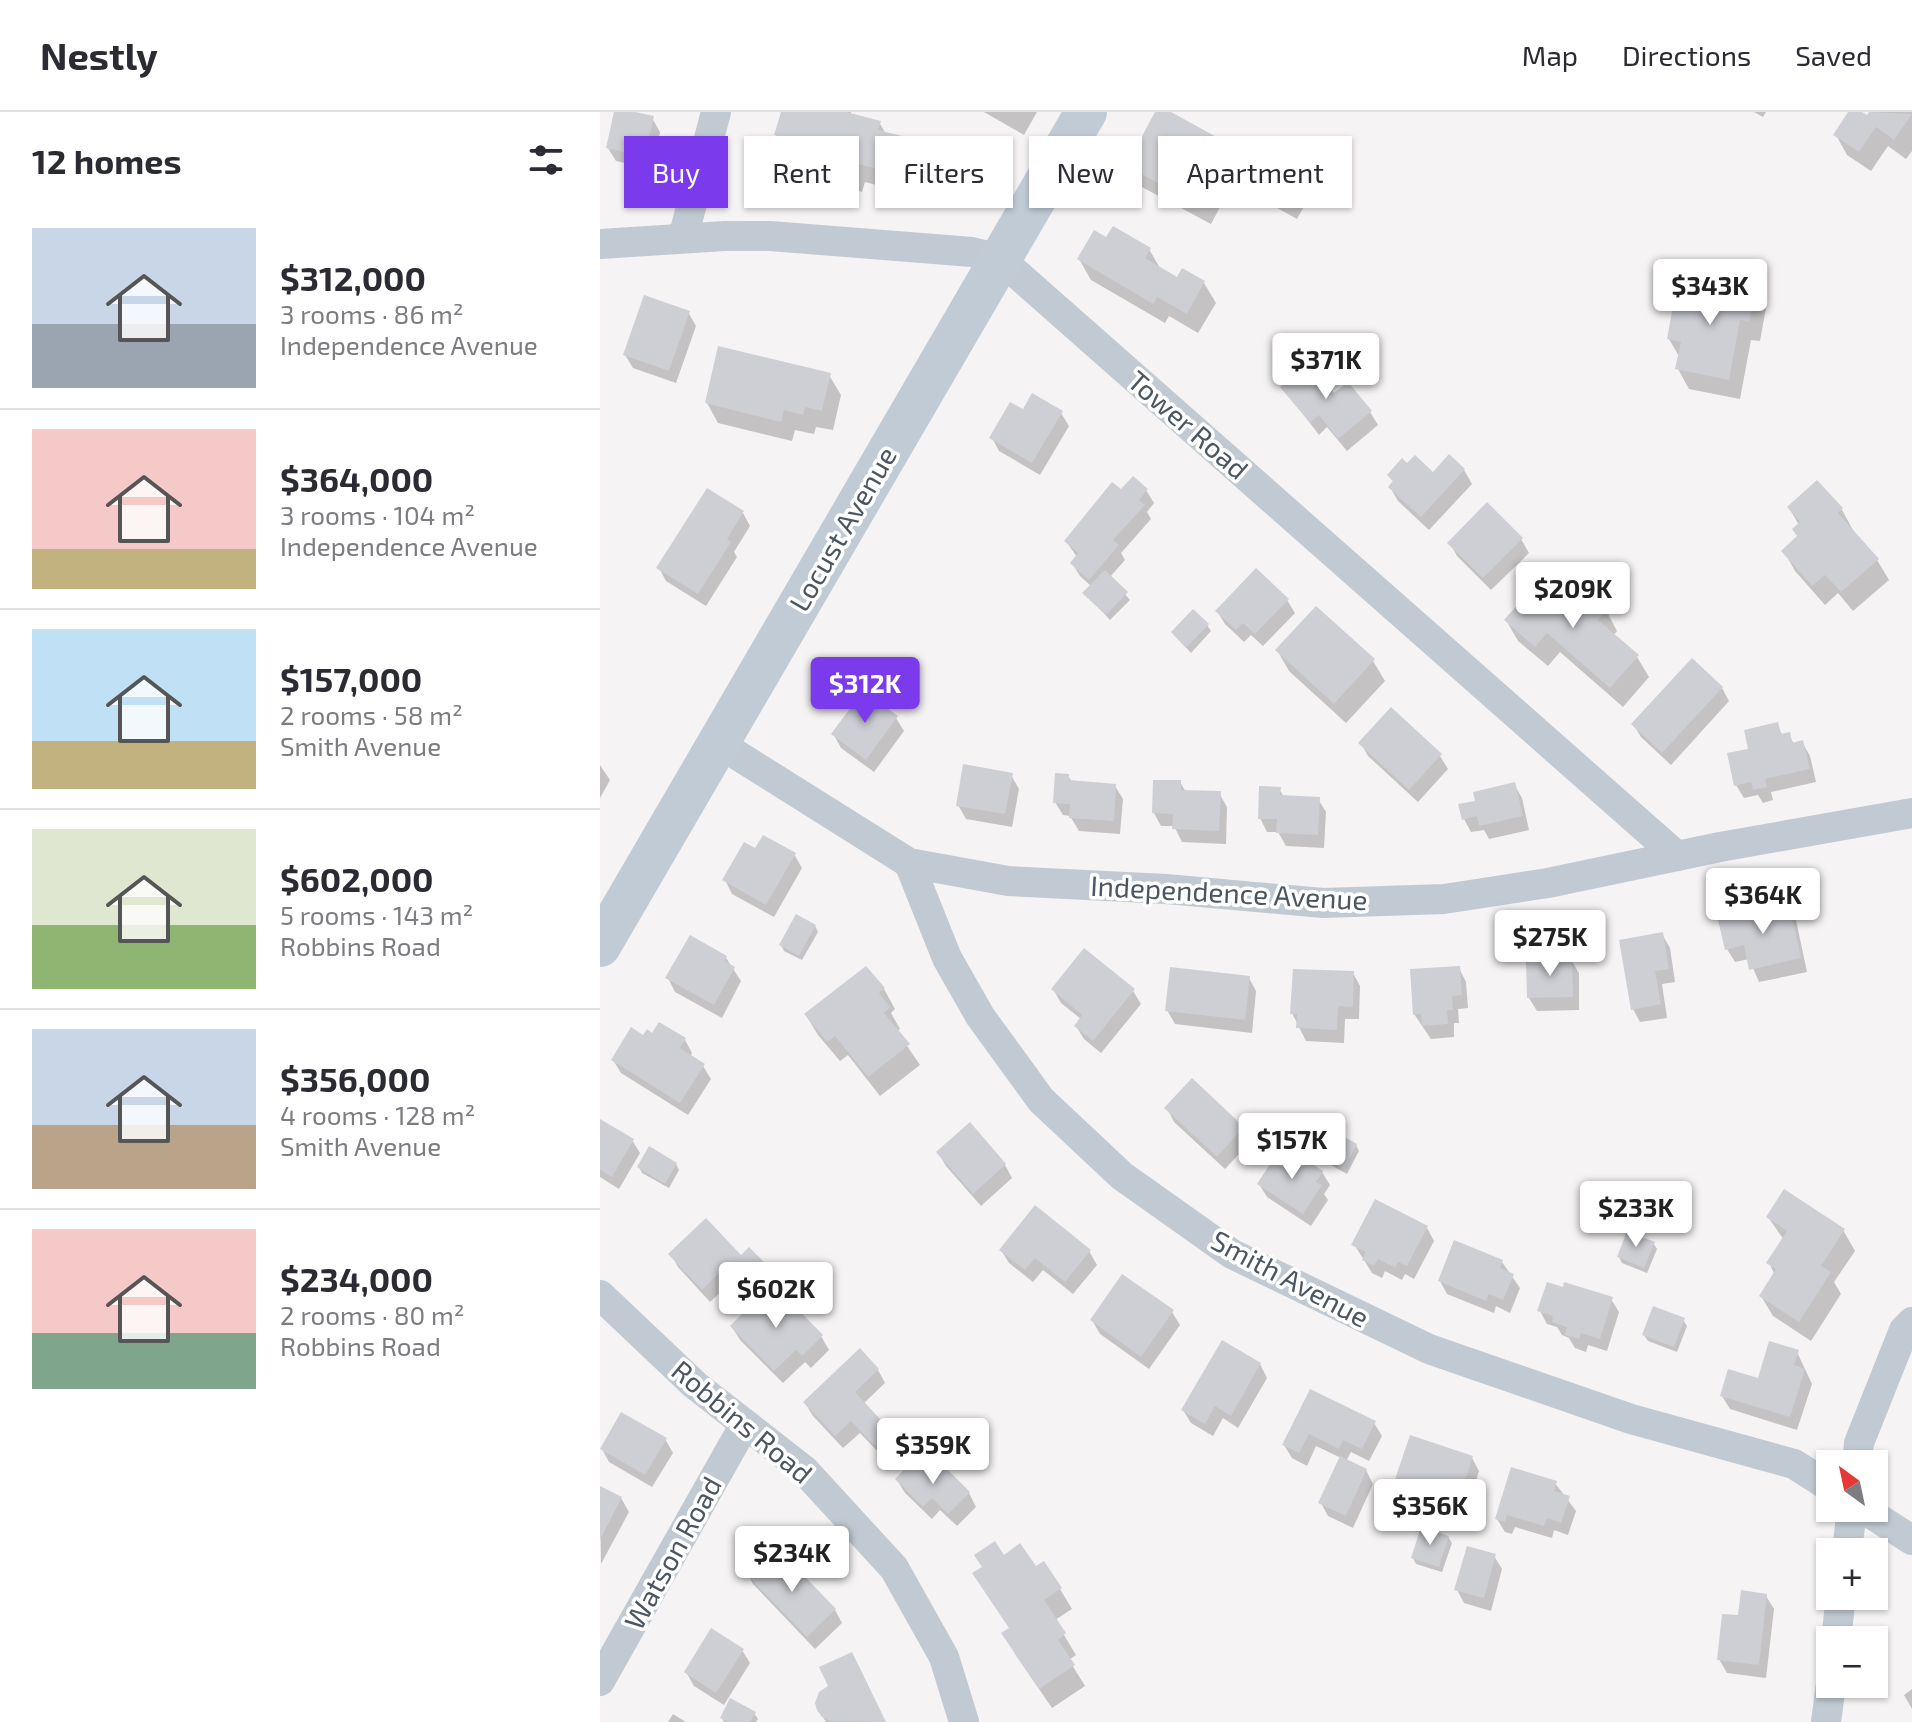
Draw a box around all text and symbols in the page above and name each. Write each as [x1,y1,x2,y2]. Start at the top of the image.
text: Nestly [40,32,158,78]
text: Map [1522,38,1578,72]
text: Directions [1622,38,1751,72]
text: Saved [1795,38,1872,72]
chip: Buy [624,136,728,208]
chip: Rent [744,136,859,208]
chip: Filters [875,136,1013,208]
chip: New [1029,136,1142,208]
chip: Apartment [1158,136,1352,208]
icon: filters [524,138,568,182]
text: 12 homes [32,140,181,181]
text: $312,000 [280,257,426,298]
pin: $343K [1654,259,1766,327]
icon: home [96,260,192,356]
text: $343K [1671,269,1749,300]
text: 3 rooms · 86 m² [280,298,464,329]
text: Independence Avenue [280,329,538,360]
pin: $371K [1270,333,1382,401]
text: $371K [1290,343,1362,374]
street label: Tower Road [1122,363,1256,486]
street label: Locust Avenue [781,440,903,617]
text: $364,000 [280,458,433,499]
icon: home [96,461,192,557]
text: 3 rooms · 104 m² [280,499,475,530]
text: Independence Avenue [280,530,538,561]
pin: $209K [1517,562,1629,630]
text: $209K [1534,572,1612,603]
pin: $312K [809,657,921,725]
text: $157,000 [280,658,422,699]
icon: home [96,661,192,757]
text: $312K [829,667,901,698]
text: 2 rooms · 58 m² [280,699,463,730]
text: Smith Avenue [280,730,441,761]
text: $602,000 [280,858,434,899]
icon: home [96,861,192,957]
street label: Independence Avenue [1090,868,1368,916]
pin: $364K [1707,868,1819,936]
text: $364K [1724,878,1802,909]
text: 5 rooms · 143 m² [280,899,473,930]
pin: $275K [1494,910,1606,978]
text: $275K [1513,920,1587,951]
text: Robbins Road [280,930,441,961]
text: $356,000 [280,1058,430,1099]
icon: home [96,1061,192,1157]
text: 4 rooms · 128 m² [280,1099,475,1130]
pin: $157K [1236,1113,1348,1181]
text: $157K [1257,1123,1327,1154]
text: Smith Avenue [280,1130,441,1161]
pin: $233K [1580,1181,1692,1249]
text: $233K [1598,1191,1674,1222]
street label: Smith Avenue [1206,1222,1375,1334]
text: $234,000 [280,1258,433,1299]
icon: home [96,1261,192,1357]
pin: $602K [720,1262,832,1330]
text: $602K [737,1272,815,1303]
text: 2 rooms · 80 m² [280,1299,465,1330]
text: Robbins Road [280,1330,441,1361]
street label: Robbins Road [665,1353,820,1490]
pin: $359K [877,1418,989,1486]
text: $359K [895,1428,971,1459]
north arrow [1816,1450,1888,1522]
map controls [1816,1450,1888,1698]
street label: Watson Road [616,1470,728,1635]
pin: $356K [1374,1479,1486,1547]
text: $356K [1392,1489,1468,1520]
pin: $234K [736,1526,848,1594]
text: $234K [753,1536,831,1567]
button: + [1816,1538,1888,1610]
button: − [1816,1626,1888,1698]

